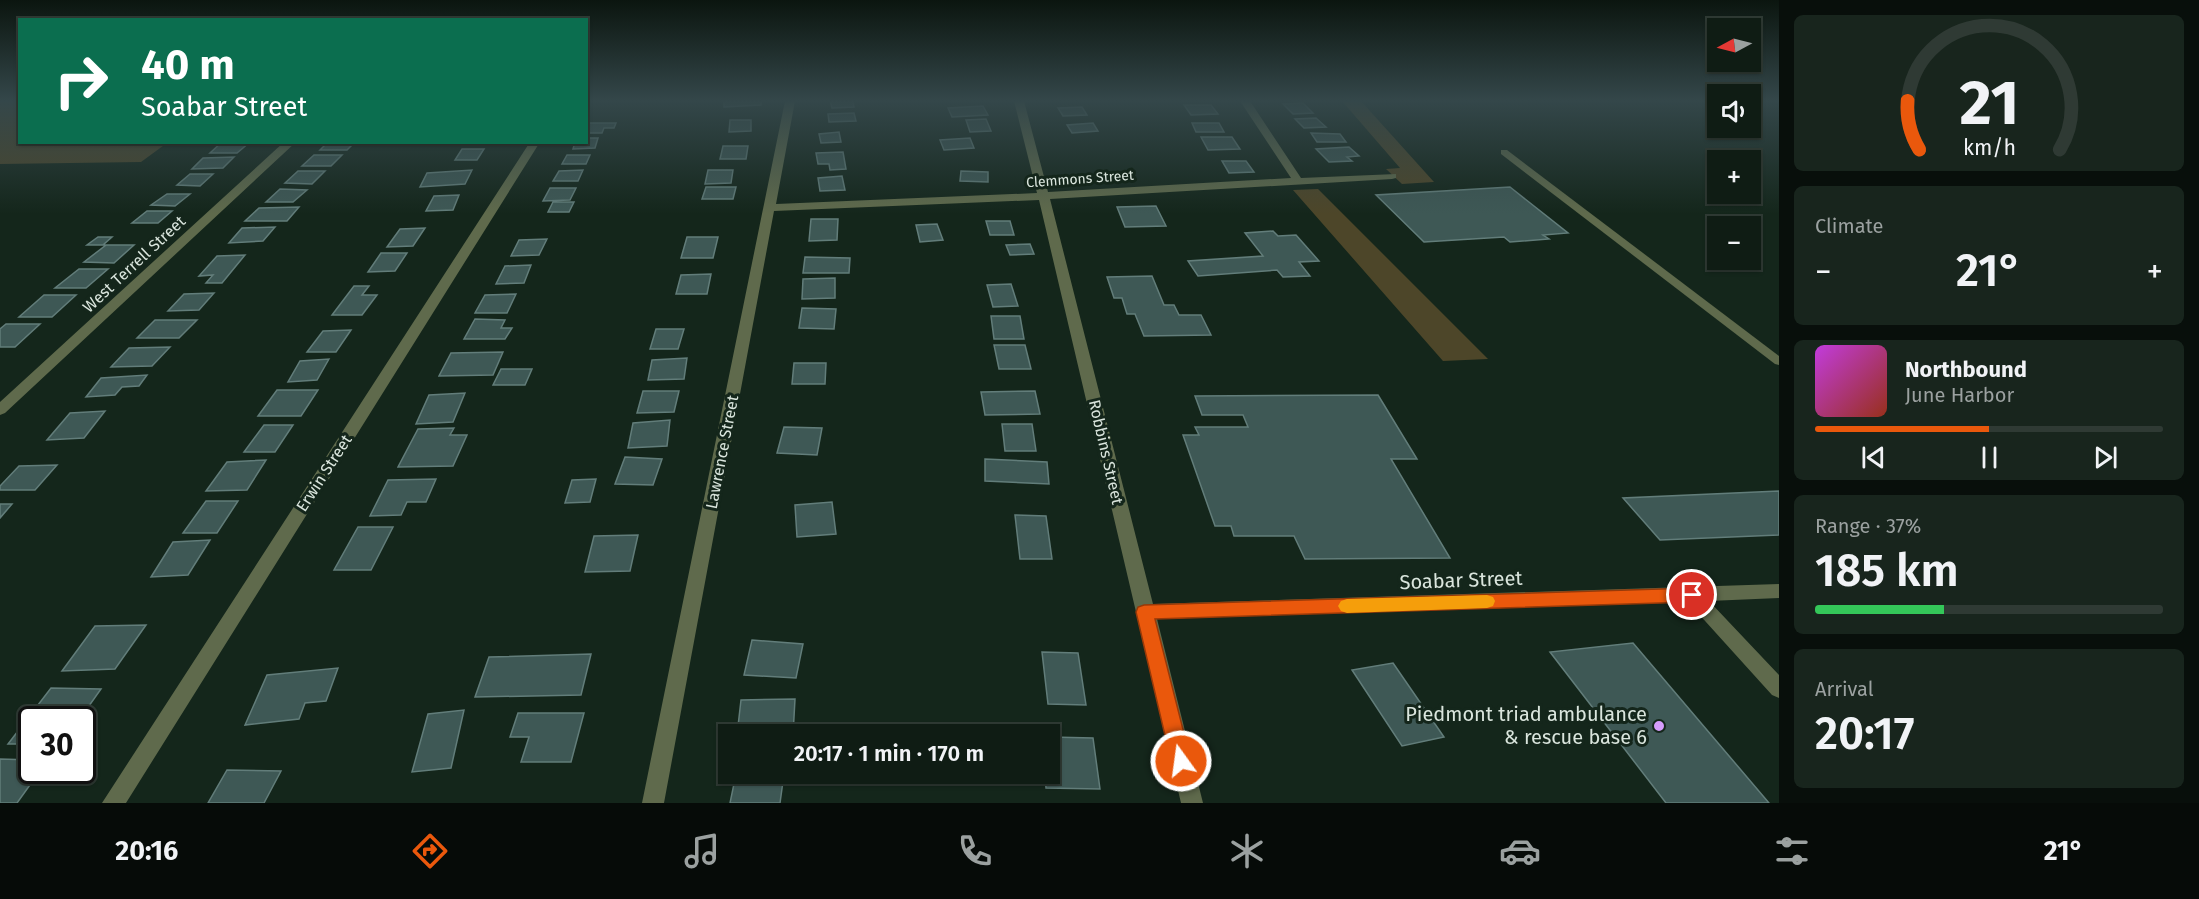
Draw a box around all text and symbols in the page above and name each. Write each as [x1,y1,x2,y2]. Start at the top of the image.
north arrow [1707,18,1761,72]
map controls [1707,18,1761,270]
text: 40 m [141,40,235,90]
icon: right [42,42,120,120]
text: 21 [1959,66,2019,141]
button: sound [1707,84,1761,138]
text: Soabar Street [141,91,307,123]
text: km/h [1962,135,2016,161]
button: + [1707,150,1761,204]
street label: Clemmons Street [1026,167,1135,191]
street label: West Terrell Street [79,212,189,316]
text: Climate [1815,214,1883,238]
button: − [1707,216,1761,270]
text: 21° [1956,244,2022,298]
text: − [1815,252,1832,292]
text: + [2147,252,2163,292]
text: Northbound [1905,356,2027,383]
text: June Harbor [1905,383,2014,407]
street label: Lawrence Street [702,393,742,510]
street label: Robbins Street [1085,398,1127,506]
street label: Erwin Street [292,431,356,515]
icon: previous [1857,441,1890,474]
icon: pause [1973,441,2006,474]
icon: next [2089,441,2122,474]
text: Range · 37% [1815,514,1921,538]
text: 185 km [1815,544,1959,598]
street label: Soabar Street [1399,566,1524,594]
pin [1666,569,1717,620]
icon: arrive [1675,578,1708,611]
text: Arrival [1815,677,1874,701]
place label: Piedmont triad ambulance & rescue base 6 [1405,702,1647,749]
speed limit sign: 30 [18,706,96,784]
text: 20:17 [1815,707,1915,761]
marker: Piedmont triad ambulance & rescue base 6 [1652,719,1666,733]
position arrow [1149,729,1213,793]
text: 20:17 · 1 min · 170 m [794,740,984,767]
icon: directions [409,830,451,872]
icon: music [681,830,723,872]
icon: phone [954,830,996,872]
icon: climate [1226,830,1268,872]
icon: car [1499,830,1541,872]
icon: filters [1771,830,1813,872]
text: 20:16 [115,835,178,867]
text: 21° [2044,835,2084,867]

